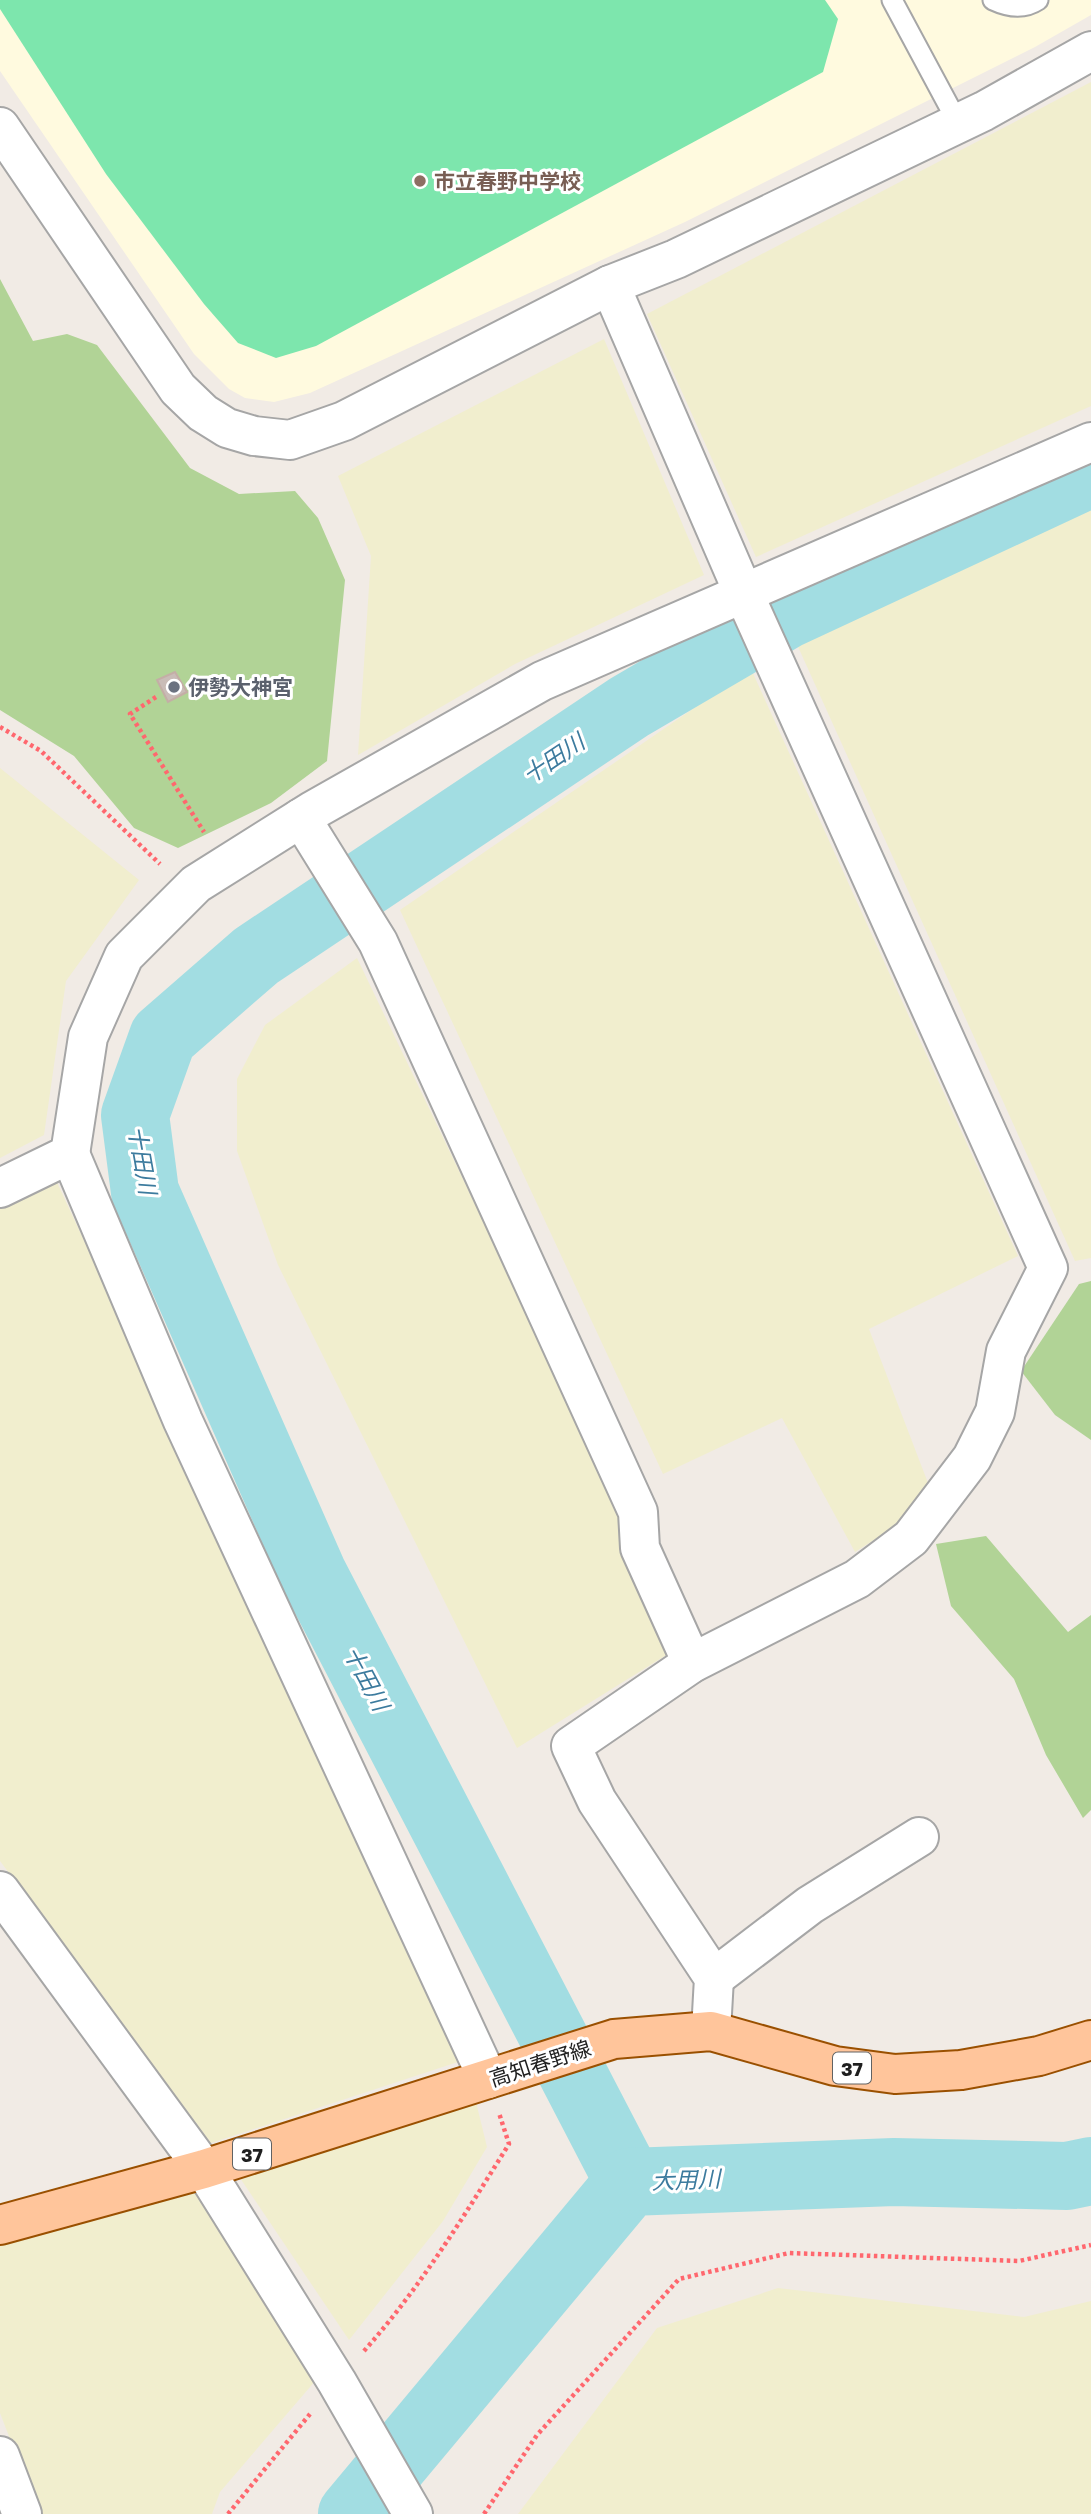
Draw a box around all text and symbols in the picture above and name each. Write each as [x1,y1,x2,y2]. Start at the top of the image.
place label: 市立春野中学校 [434,168,581,194]
marker: 市立春野中学校 [412,173,428,189]
place label: 伊勢大神宮 [188,674,293,700]
marker: 伊勢大神宮 [166,679,182,695]
water label: 十田川 [517,725,592,789]
water label: 十田川 [123,1124,163,1199]
water label: 十田川 [338,1641,397,1718]
street label: 高知春野線 [486,2034,594,2092]
road number: 37 [833,2052,871,2084]
road number: 37 [233,2138,271,2170]
water label: 大用川 [651,2164,724,2194]

